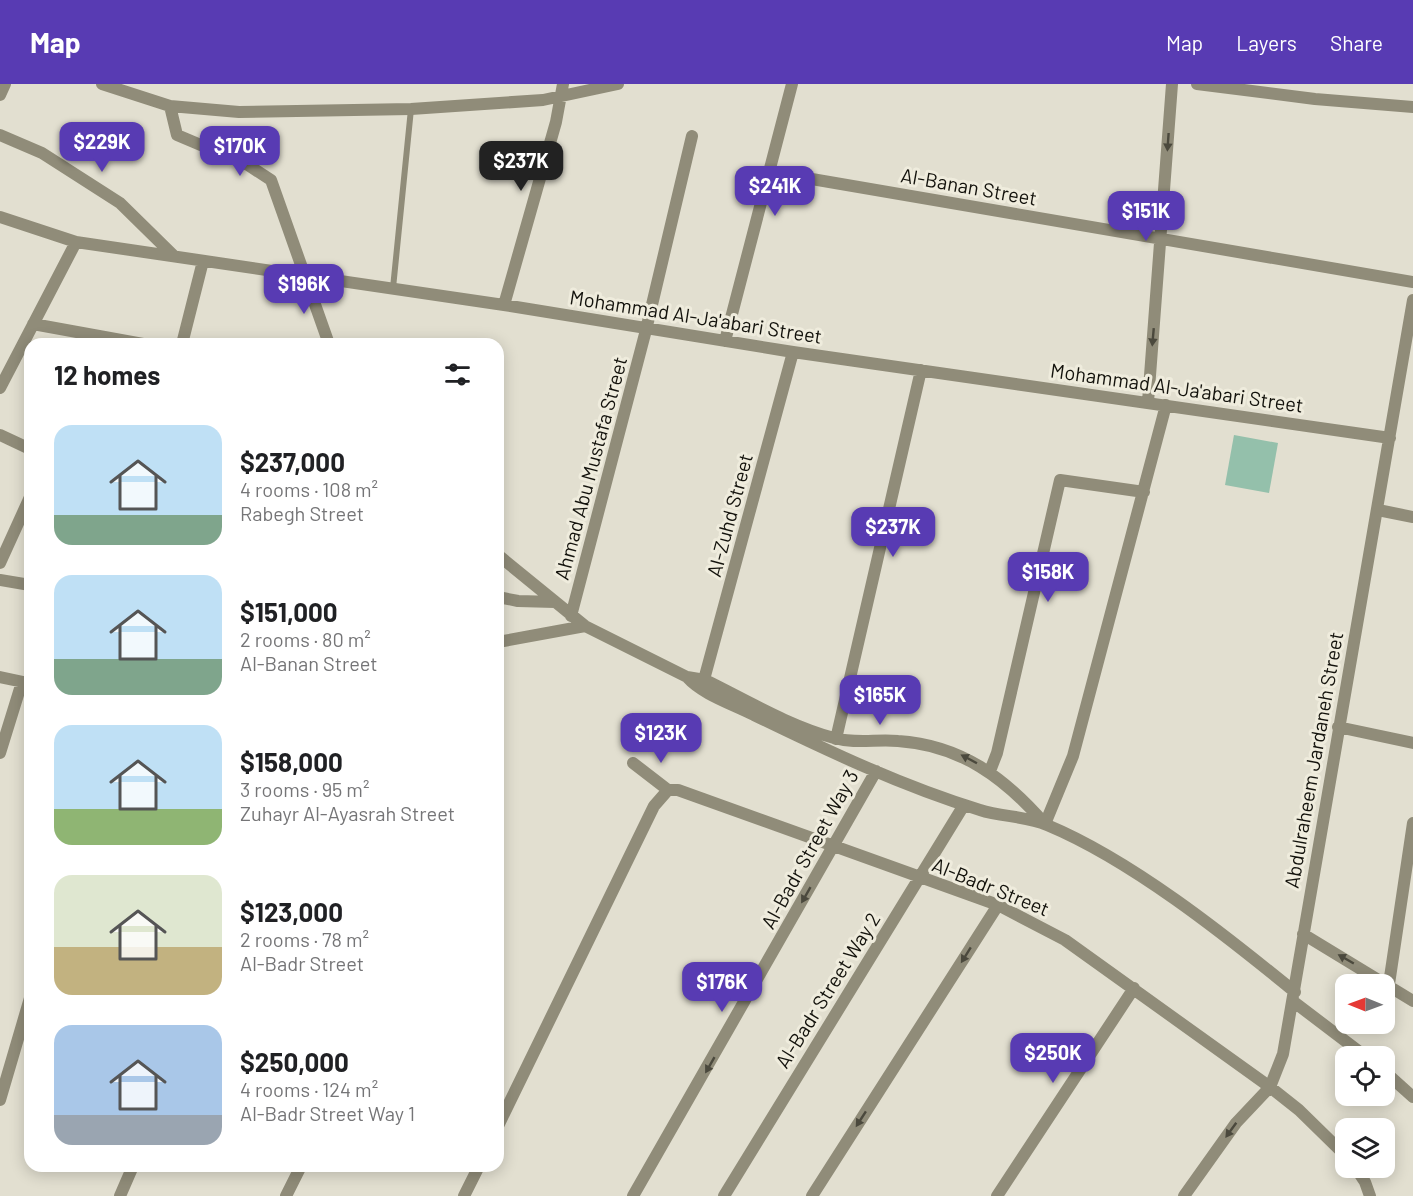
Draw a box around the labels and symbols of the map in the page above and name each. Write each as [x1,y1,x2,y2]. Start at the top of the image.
pin: $229K [60,122,144,173]
pin: $170K [198,126,282,177]
one-way arrow [1163,133,1173,152]
pin: $237K [479,141,563,192]
street label: Al-Banan Street [899,162,1039,210]
pin: $241K [733,166,817,217]
pin: $151K [1104,191,1188,242]
pin: $196K [262,264,346,315]
street label: Mohammad Al-Ja'abari Street [568,284,824,348]
one-way arrow [1148,327,1158,346]
street label: Ahmad Abu Mustafa Street [549,354,631,582]
street label: Mohammad Al-Ja'abari Street [1049,357,1305,417]
street label: Al-Zuhd Street [701,451,757,579]
pin: $237K [851,507,935,558]
pin: $158K [1006,552,1090,603]
street label: Abdulraheem Jardaneh Street [1279,630,1347,890]
pin: $165K [838,675,922,726]
pin: $123K [619,713,703,764]
one-way arrow [960,754,977,764]
street label: Al-Badr Street Way 3 [755,765,863,933]
street label: Al-Badr Street [929,852,1053,920]
one-way arrow [801,887,812,903]
street label: Al-Badr Street Way 2 [769,908,885,1072]
one-way arrow [961,947,972,963]
one-way arrow [1337,954,1354,964]
pin: $176K [680,962,764,1013]
north arrow [1335,974,1395,1034]
pin: $250K [1011,1033,1095,1084]
one-way arrow [705,1056,715,1073]
one-way arrow [856,1111,867,1127]
one-way arrow [1225,1121,1237,1137]

